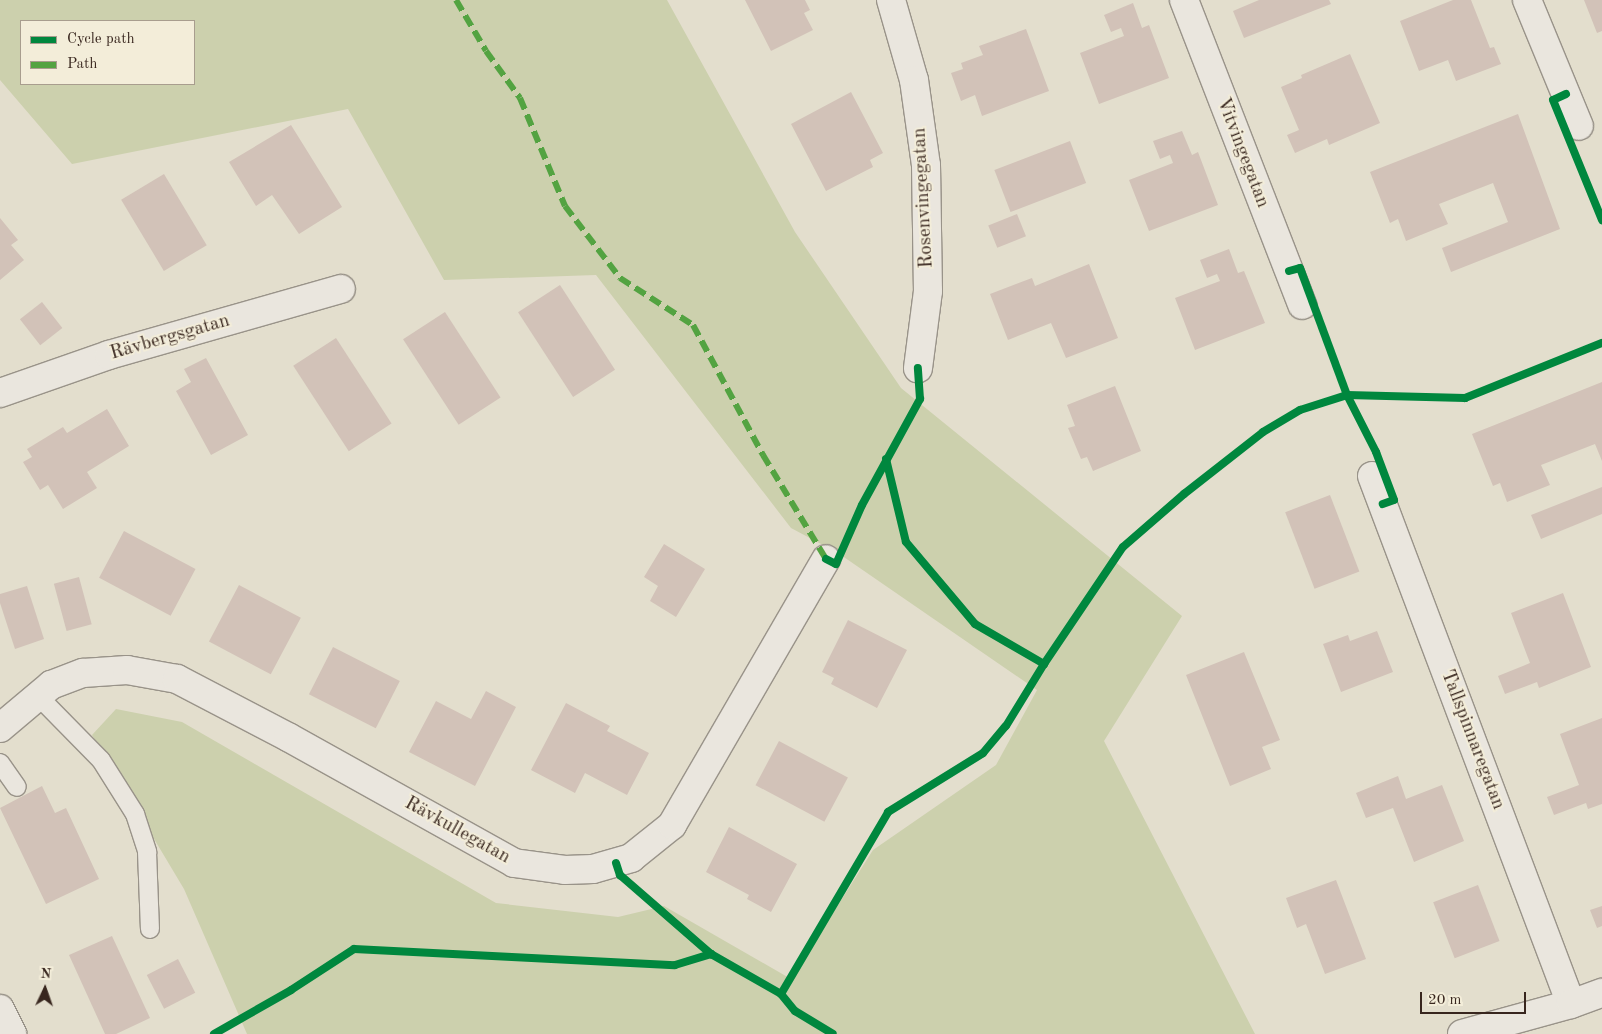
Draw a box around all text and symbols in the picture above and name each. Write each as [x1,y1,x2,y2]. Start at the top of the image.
legend [20,20,195,85]
text: Cycle path [67,32,135,47]
text: Path [67,57,97,72]
street label: Vitvingegatan [1211,95,1273,211]
street label: Rosenvingegatan [909,127,939,269]
street label: Rävbergsgatan [108,310,232,366]
street label: Tallspinnaregatan [1435,667,1509,813]
street label: Rävkullegatan [400,793,514,869]
north arrow [20,964,70,1014]
text: N [40,967,51,981]
scale bar [1422,982,1528,1014]
text: 20 m [1428,993,1462,1008]

